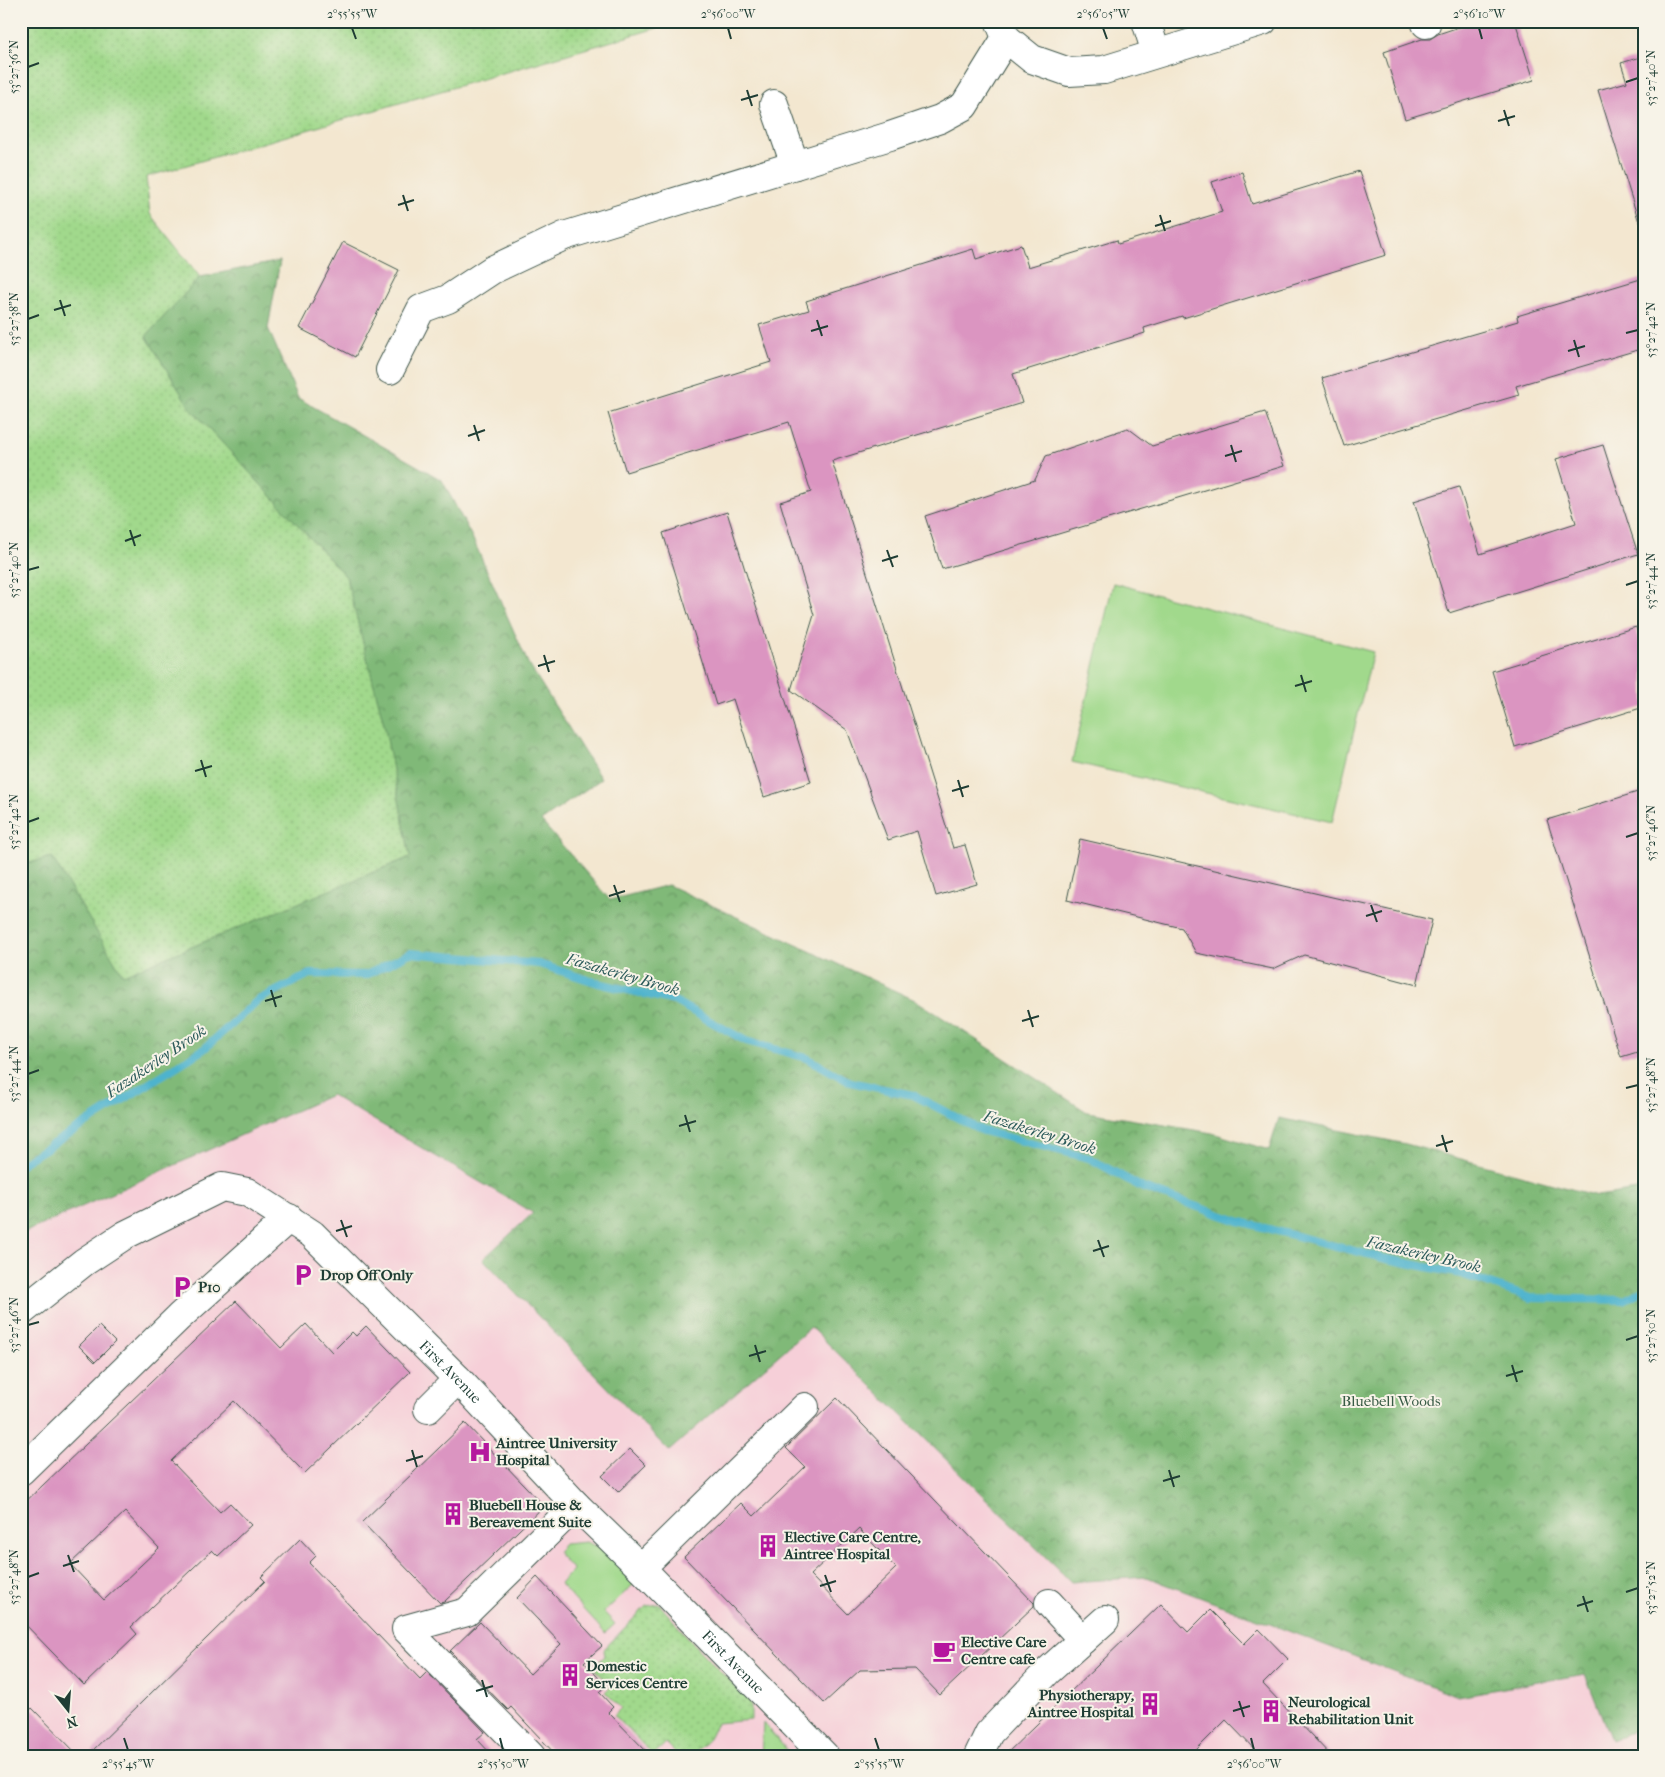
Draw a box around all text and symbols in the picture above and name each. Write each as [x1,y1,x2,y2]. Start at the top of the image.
text: 2°55'55"W [327,7,378,21]
text: 2°56'00"W [701,7,756,21]
text: 2°56'05"W [1076,7,1131,21]
text: 2°56'10"W [1453,7,1506,21]
text: 53°27'36"N [7,40,21,94]
text: 53°27'40"N [1644,50,1658,106]
text: 53°27'38"N [7,292,21,346]
text: 53°27'42"N [1644,302,1658,358]
text: 53°27'40"N [7,542,21,598]
text: 53°27'44"N [1644,552,1658,610]
text: 53°27'42"N [7,794,21,850]
text: 53°27'46"N [1644,805,1658,861]
water label: Fazakerley Brook [563,948,682,999]
water label: Fazakerley Brook [101,1020,210,1102]
text: 53°27'44"N [7,1045,21,1103]
text: 53°27'48"N [1644,1057,1658,1113]
water label: Fazakerley Brook [980,1106,1099,1158]
water label: Fazakerley Brook [1364,1231,1483,1276]
parking icon: Drop Off Only [290,1262,316,1288]
place label: Drop Off Only [320,1266,414,1284]
parking icon: P10 [169,1274,195,1300]
place label: P10 [198,1278,221,1296]
text: 53°27'46"N [7,1297,21,1353]
text: 53°27'50"N [1644,1309,1658,1363]
street label: First Avenue [415,1337,486,1408]
park label: Bluebell Woods [1341,1392,1441,1410]
place label: Aintree University Hospital [495,1434,618,1469]
hospital icon: Aintree University Hospital [467,1439,493,1465]
place label: Bluebell House & Bereavement Suite [469,1496,592,1531]
building icon: Bluebell House & Bereavement Suite [440,1501,466,1527]
place label: Elective Care Centre, Aintree Hospital [783,1528,921,1563]
building icon: Elective Care Centre, Aintree Hospital [755,1533,781,1559]
text: 53°27'48"N [7,1549,21,1605]
text: 53°27'52"N [1644,1561,1658,1615]
street label: First Avenue [698,1627,768,1698]
place label: Elective Care Centre cafe [961,1633,1047,1668]
cafe icon: Elective Care Centre cafe [931,1638,957,1664]
place label: Domestic Services Centre [586,1657,688,1692]
building icon: Domestic Services Centre [557,1662,583,1688]
north arrow [42,1684,92,1734]
place label: Physiotherapy, Aintree Hospital [1027,1686,1135,1721]
building icon: Physiotherapy, Aintree Hospital [1137,1691,1163,1717]
place label: Neurological Rehabilitation Unit [1288,1693,1414,1728]
building icon: Neurological Rehabilitation Unit [1258,1698,1284,1724]
text: N [64,1712,79,1732]
text: 2°55'45"W [102,1757,155,1771]
text: 2°55'50"W [477,1757,530,1771]
text: 2°55'55"W [854,1757,905,1771]
text: 2°56'00"W [1227,1757,1282,1771]

